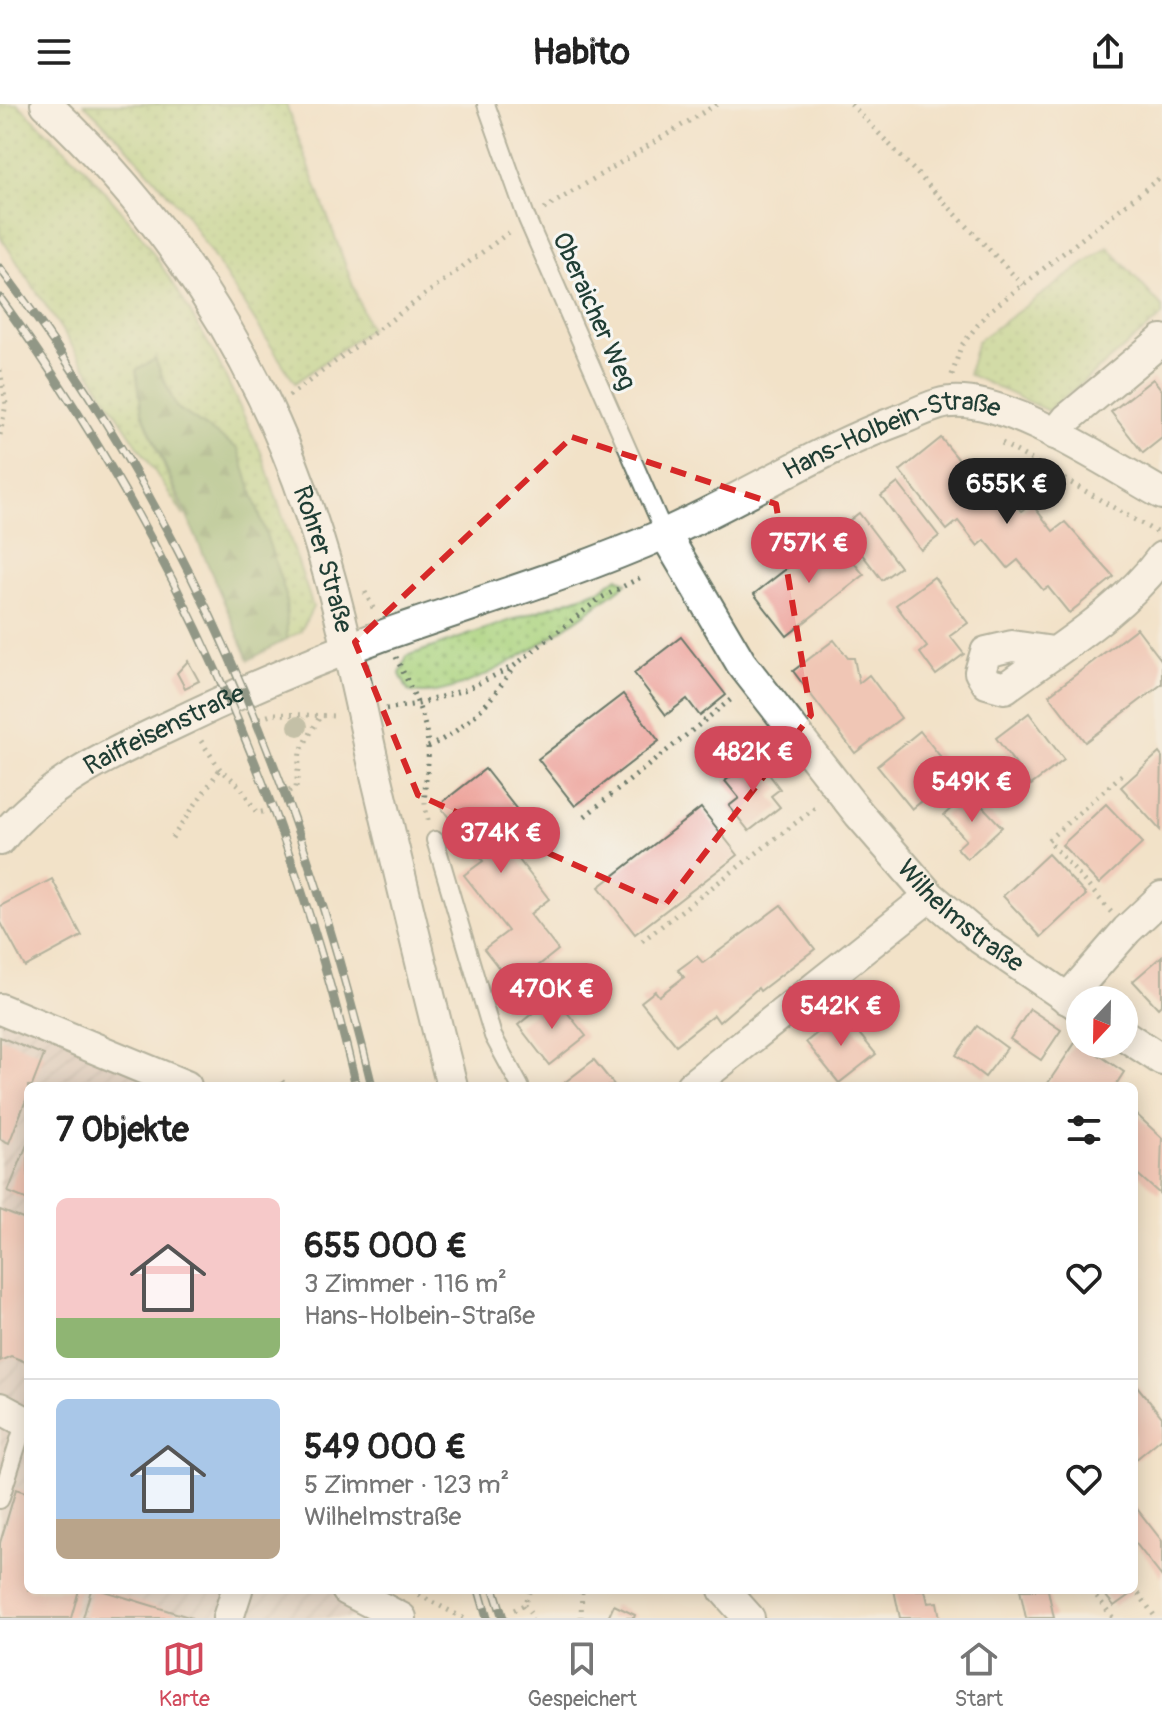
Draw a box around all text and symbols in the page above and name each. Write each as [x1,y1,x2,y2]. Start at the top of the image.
icon: menu [32,30,76,74]
text: Habito [532,30,630,75]
icon: share [1086,30,1130,74]
street label: Oberaicher Weg [545,227,643,395]
street label: Hans-Holbein-Straße [778,386,1005,487]
pin: 655K € [942,458,1072,526]
text: 655K € [966,468,1048,500]
street label: Rohrer Straße [286,482,360,636]
pin: 757K € [744,517,874,585]
text: 757K € [769,527,849,559]
street label: Raiffeisenstraße [78,677,250,782]
pin: 482K € [688,726,818,794]
text: 482K € [712,736,794,768]
pin: 549K € [907,756,1037,824]
text: 549K € [931,766,1013,798]
pin: 374K € [436,807,566,875]
text: 374K € [460,817,542,849]
street label: Wilhelmstraße [890,853,1030,980]
pin: 470K € [487,963,617,1031]
text: 470K € [509,973,595,1005]
pin: 542K € [776,980,906,1048]
north arrow [1066,986,1138,1058]
map controls [1066,986,1138,1058]
text: 542K € [800,990,882,1022]
icon: filters [1062,1108,1106,1152]
text: 7 Objekte [56,1109,189,1152]
text: 655 000 € [304,1225,468,1268]
icon: home [120,1230,216,1326]
icon: heart [1062,1256,1106,1300]
text: 3 Zimmer · 116 m² [304,1268,507,1300]
text: Hans-Holbein-Straße [304,1300,535,1332]
text: 549 000 € [304,1426,467,1469]
icon: home [120,1431,216,1527]
icon: heart [1062,1457,1106,1501]
text: 5 Zimmer · 123 m² [304,1469,509,1501]
text: Wilhelmstraße [304,1501,461,1533]
tab: Karte [159,1637,210,1713]
tab: Gespeichert [527,1637,637,1713]
tab: Start [955,1637,1003,1713]

